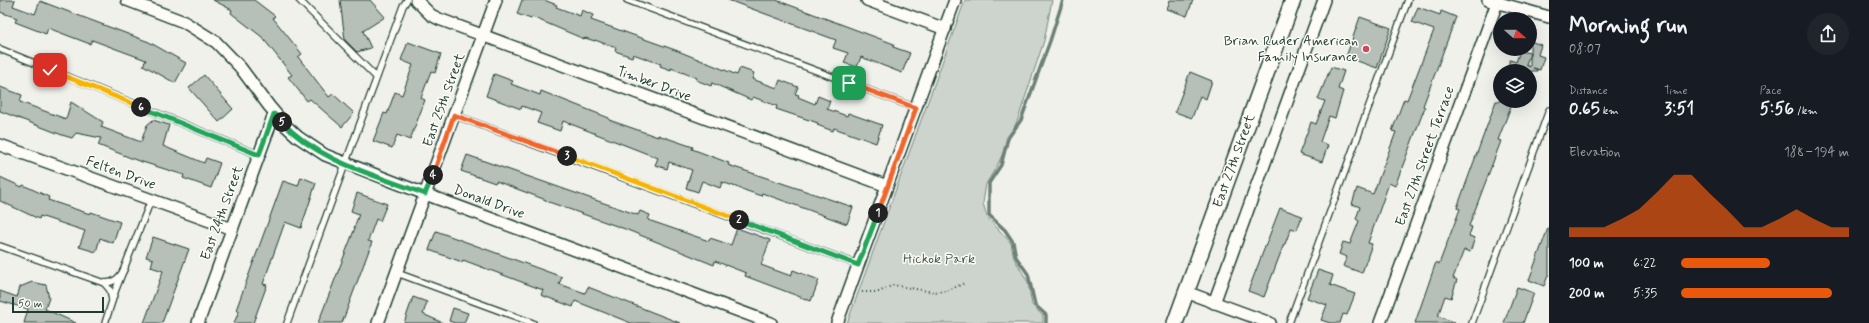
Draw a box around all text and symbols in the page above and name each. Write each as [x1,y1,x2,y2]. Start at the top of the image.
north arrow [1493,12,1537,56]
map controls [1493,12,1537,108]
text: Morning run [1569,12,1688,40]
button: share [1807,13,1849,55]
place label: Brian Ruder American Family Insurance [1224,32,1358,66]
text: 08:07 [1569,41,1601,58]
marker: Brian Ruder American Family Insurance [1361,44,1371,54]
street label: East 25th Street [419,50,470,149]
pin [33,53,67,87]
icon: check [39,59,61,81]
street label: Timber Drive [614,62,694,106]
button: layers [1493,64,1537,108]
pin [832,66,866,100]
icon: arrive [838,72,860,94]
street label: East 27th Street Terrace [1391,84,1459,228]
text: Distance [1569,84,1608,98]
text: Time [1664,84,1687,98]
text: Pace [1760,84,1782,98]
pin: 6 [131,97,151,117]
text: 0.65 [1569,98,1600,120]
text: 3:51 [1664,98,1694,120]
text: 5:56 [1760,98,1794,120]
text: 6 [138,100,144,114]
text: km [1600,104,1619,118]
text: /km [1794,104,1818,118]
street label: East 27th Street [1209,111,1259,210]
pin: 5 [272,112,292,132]
text: 5 [279,115,285,129]
text: Elevation [1569,144,1620,161]
text: 188–194 m [1784,144,1849,161]
pin: 3 [557,146,577,166]
text: 3 [565,149,569,163]
street label: Felten Drive [84,152,158,194]
street label: East 24th Street [197,162,248,263]
pin: 4 [423,165,443,185]
text: 4 [430,168,436,182]
street label: Donald Drive [451,181,527,223]
pin: 1 [868,203,888,223]
text: 1 [876,206,880,220]
pin: 2 [729,210,749,230]
text: 2 [736,213,742,227]
park label: Hickok Park [903,250,975,268]
text: 100 m [1569,255,1604,272]
text: 6:22 [1633,255,1656,272]
text: 200 m [1569,285,1604,302]
text: 5:35 [1633,285,1657,302]
scale bar [12,295,104,314]
text: 50 m [18,297,43,311]

